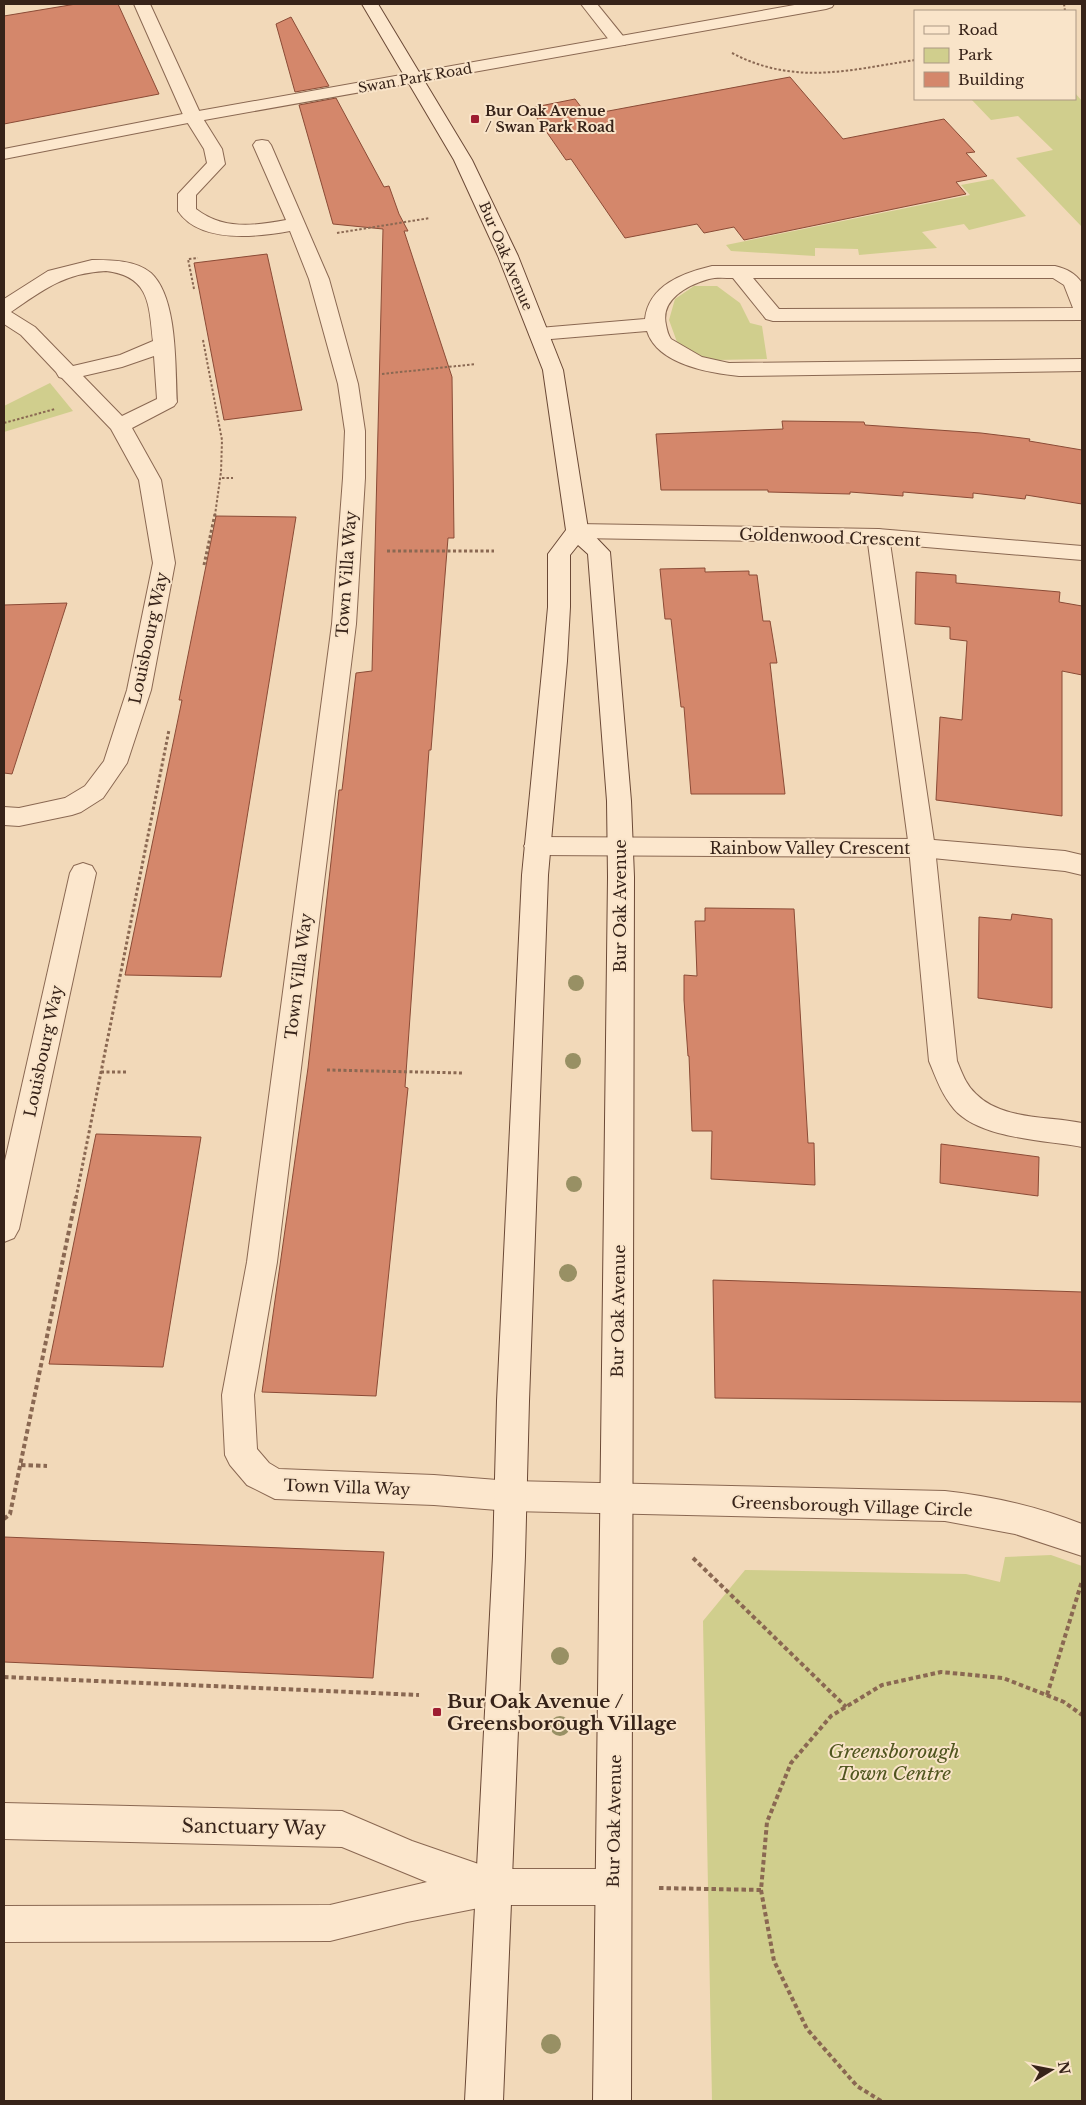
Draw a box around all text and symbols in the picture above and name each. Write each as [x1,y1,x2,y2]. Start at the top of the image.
legend [914,10,1076,100]
text: Road [958,20,998,39]
text: Park [958,45,994,64]
street label: Swan Park Road [357,59,474,97]
text: Building [958,70,1025,89]
place label: Bur Oak Avenue / Swan Park Road [485,102,615,136]
marker: Bur Oak Avenue / Swan Park Road [469,113,481,125]
street label: Bur Oak Avenue [475,199,537,313]
street label: Town Villa Way [332,509,360,638]
street label: Goldenwood Crescent [739,524,921,550]
street label: Louisbourg Way [124,569,172,706]
street label: Rainbow Valley Crescent [710,838,910,858]
street label: Bur Oak Avenue [610,839,630,973]
street label: Town Villa Way [280,911,316,1040]
street label: Louisbourg Way [19,982,67,1119]
street label: Bur Oak Avenue [607,1244,629,1378]
street label: Town Villa Way [283,1475,412,1499]
street label: Greensborough Village Circle [731,1492,973,1520]
place label: Bur Oak Avenue / Greensborough Village [447,1690,677,1735]
marker: Bur Oak Avenue / Greensborough Village [431,1706,443,1718]
park label: Greensborough Town Centre [828,1740,960,1785]
street label: Bur Oak Avenue [603,1754,625,1888]
street label: Sanctuary Way [181,1814,327,1840]
north arrow [1026,2045,1076,2095]
text: N [1054,2060,1074,2076]

